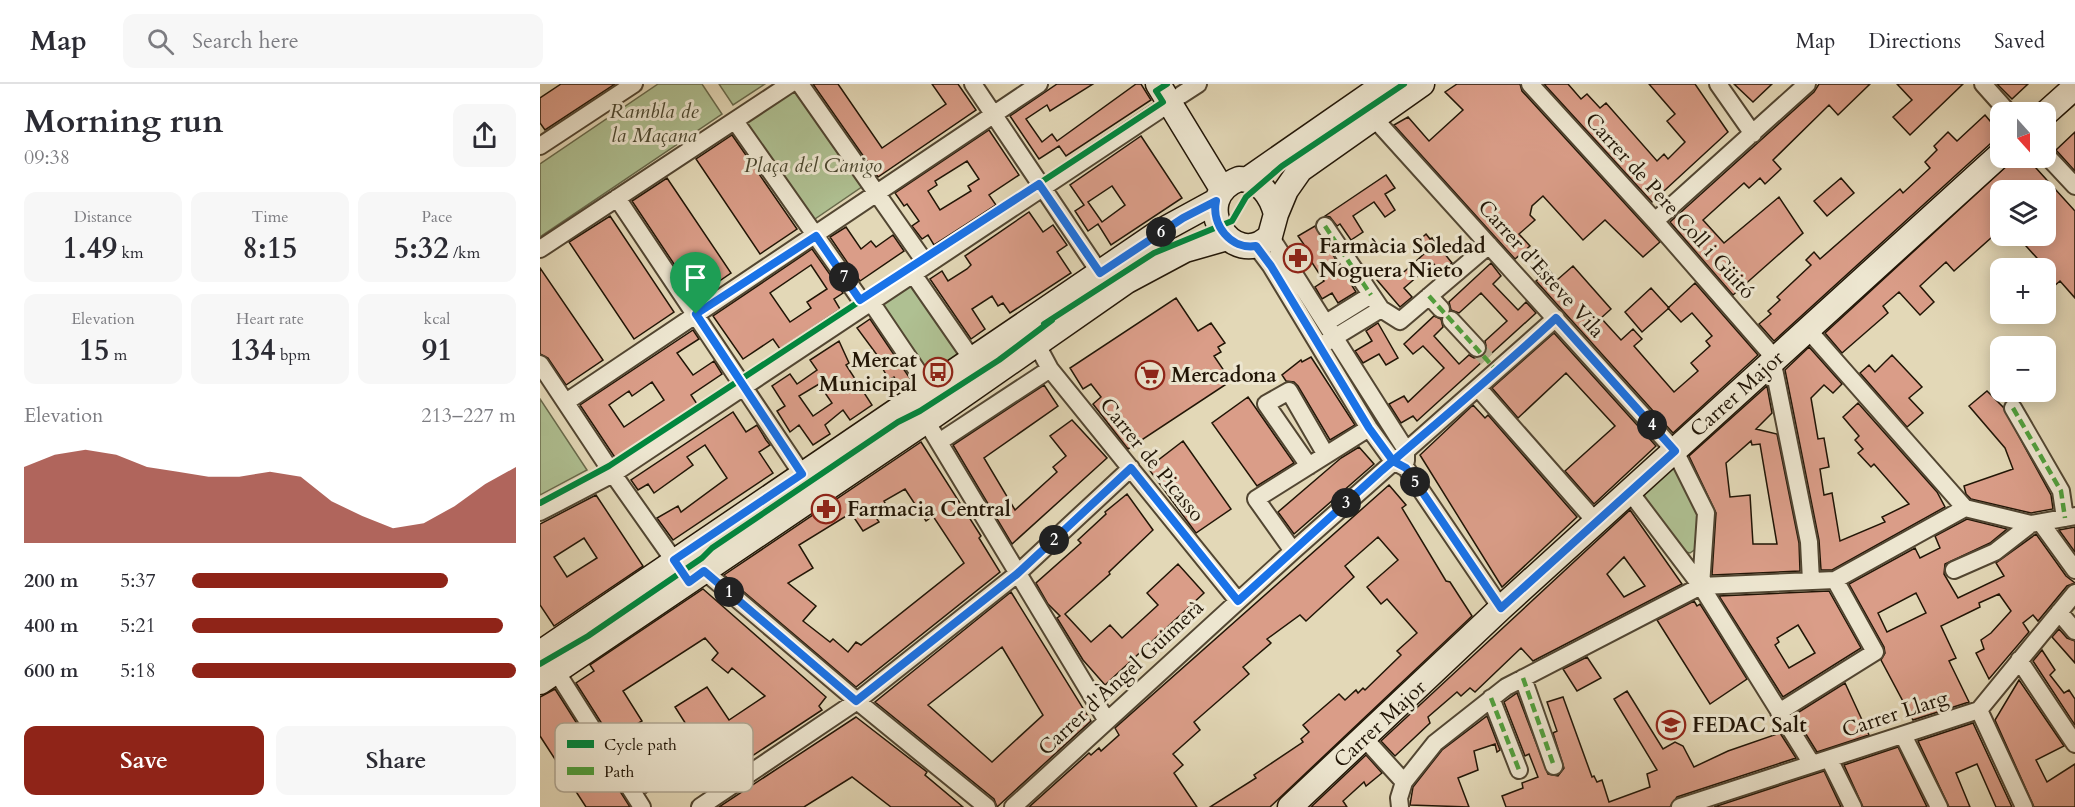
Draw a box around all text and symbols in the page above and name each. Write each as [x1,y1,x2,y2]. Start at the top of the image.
search box [123,14,543,68]
text: Map [30,22,87,60]
icon: search [144,25,177,58]
text: Search here [192,26,299,56]
text: Map [1795,27,1835,56]
text: Directions [1868,27,1961,56]
text: Saved [1994,27,2045,56]
park label: Rambla de la Maçana [609,97,699,150]
text: Morning run [24,99,224,144]
north arrow [1990,102,2056,168]
map controls [1990,102,2056,402]
button: share [453,104,516,167]
street label: Carrer de Pere Coll i Güitó [1578,106,1762,306]
text: 09:38 [24,144,70,171]
park label: Plaça del Canigo [744,151,882,180]
button: layers [1990,180,2056,246]
street label: Carrer d'Esteve Vila [1471,194,1611,344]
text: Distance [74,206,132,228]
text: Time [251,206,289,228]
text: Pace [422,206,452,228]
pin: 6 [1146,217,1176,247]
text: 6 [1157,221,1165,243]
text: 1.49 [62,228,117,269]
text: 8:15 [243,228,297,269]
text: 5:32 [394,228,449,269]
place label: Farmàcia Soledad Noguera Nieto [1319,232,1486,285]
text: km [117,242,144,264]
text: /km [449,242,480,264]
pharmacy icon: Farmàcia Soledad Noguera Nieto [1282,242,1314,274]
pin [670,252,721,314]
button: + [1990,258,2056,324]
icon: arrive [679,261,712,294]
pin: 7 [829,262,859,292]
text: 7 [840,266,848,288]
text: Elevation [71,308,135,330]
text: Heart rate [236,308,304,330]
text: kcal [424,308,450,330]
text: 15 [79,330,109,371]
text: 134 [229,330,276,371]
text: 91 [422,330,452,371]
button: − [1990,336,2056,402]
text: m [109,344,127,366]
text: bpm [276,344,311,366]
street label: Carrer Major [1684,344,1790,444]
place label: Mercat Municipal [819,346,918,399]
bus stop icon: Mercat Municipal [922,356,954,388]
supermarket icon: Mercadona [1134,359,1166,391]
place label: Mercadona [1171,361,1277,390]
street label: Carrer de Picasso [1093,392,1211,528]
text: Elevation [24,402,103,429]
text: 213–227 m [421,402,516,429]
pin: 4 [1637,410,1667,440]
text: 4 [1648,414,1656,436]
pin: 5 [1400,467,1430,497]
text: 5 [1411,471,1419,493]
pin: 3 [1331,488,1361,518]
text: 3 [1342,492,1350,514]
pharmacy icon: Farmacia Central [810,493,842,525]
place label: Farmacia Central [847,495,1011,524]
pin: 2 [1039,525,1069,555]
text: 2 [1050,529,1058,551]
text: 200 m [24,567,79,594]
text: 5:37 [120,567,156,594]
pin: 1 [714,577,744,607]
text: 1 [725,581,733,603]
street label: Carrer d'Àngel Guimerà [1032,594,1210,762]
text: 400 m [24,612,79,639]
text: 5:21 [120,612,156,639]
text: 600 m [24,657,79,684]
text: 5:18 [120,657,156,684]
street label: Carrer Major [1327,673,1433,775]
street label: Carrer Llarg [1838,683,1952,745]
school or university icon: FEDAC Salt [1655,709,1687,741]
place label: FEDAC Salt [1692,711,1807,740]
legend [555,723,753,792]
button: Save [24,726,264,795]
button: Share [276,726,516,795]
text: Cycle path [604,734,677,756]
text: Path [604,761,634,783]

